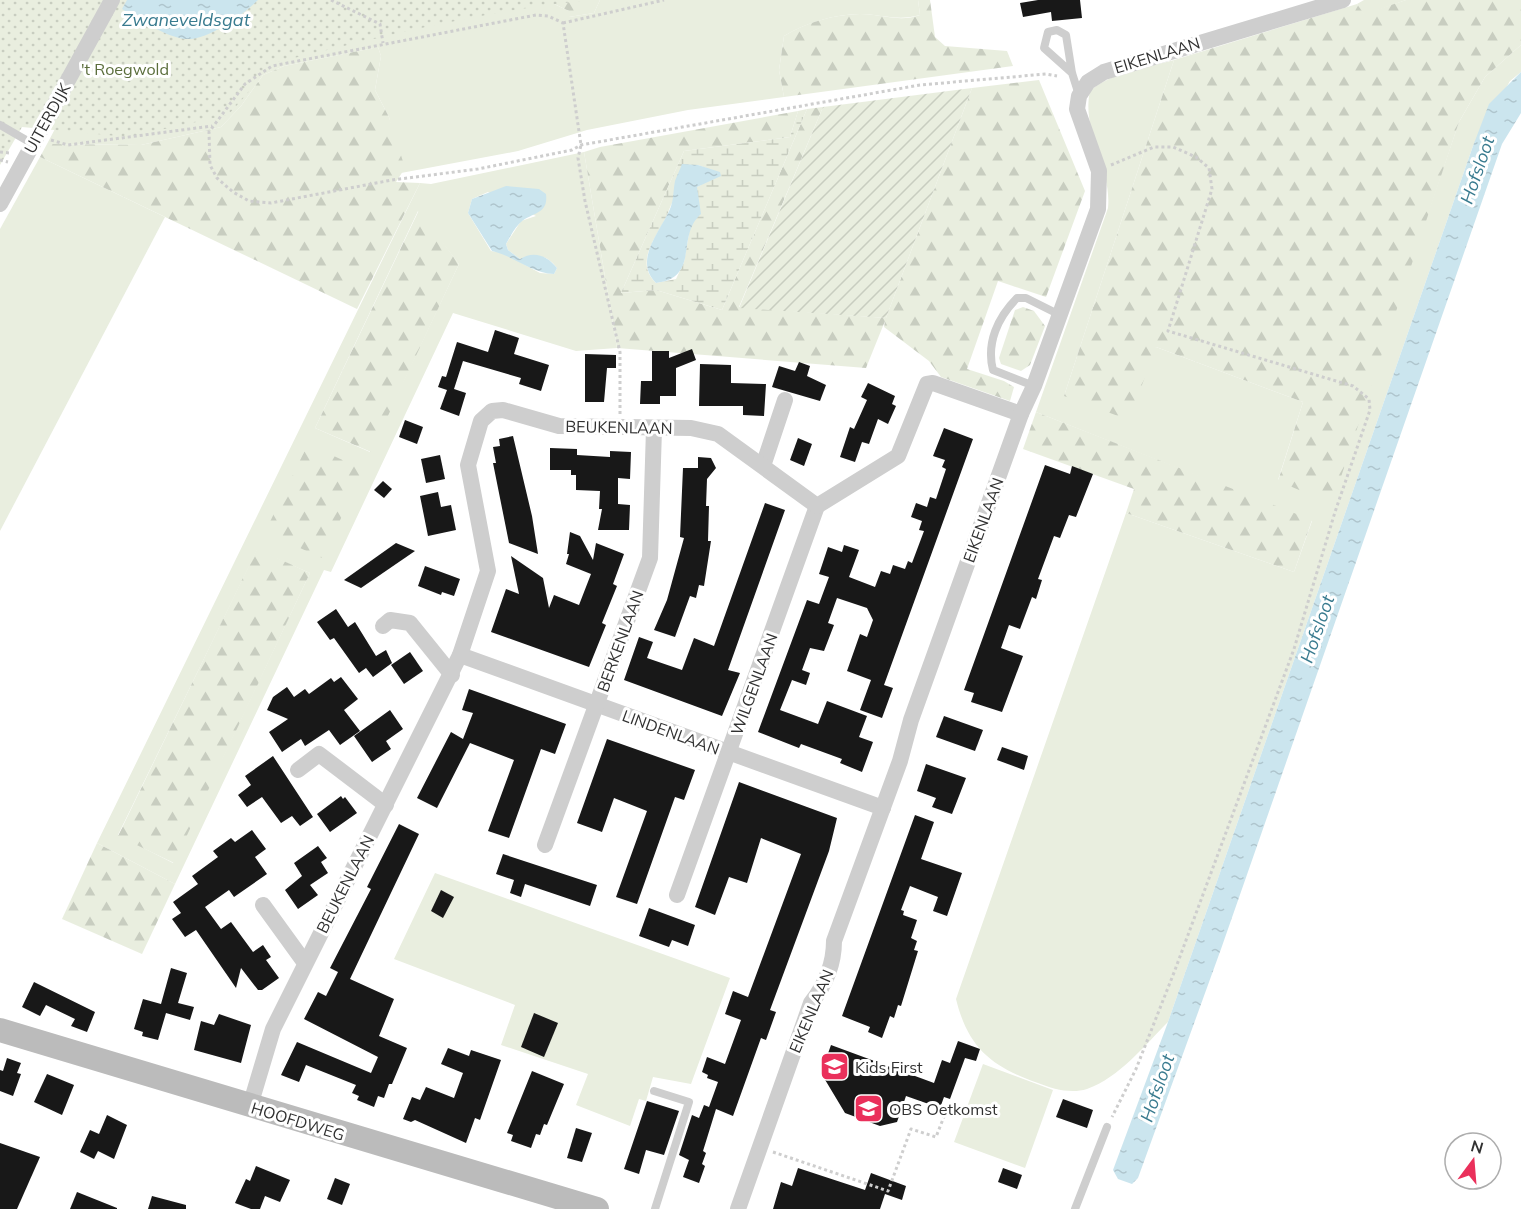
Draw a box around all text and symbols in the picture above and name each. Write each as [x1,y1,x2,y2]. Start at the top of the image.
water label: Zwaneveldsgat [122,8,251,31]
street label: EIKENLAAN [1112,32,1202,78]
park label: 't Roegwold [81,59,169,79]
street label: UITERDIJK [19,79,75,157]
water label: Hofsloot [1455,133,1499,207]
street label: BEUKENLAAN [565,416,673,438]
street label: EIKENLAAN [958,475,1008,565]
street label: BERKENLAAN [592,587,648,695]
water label: Hofsloot [1295,592,1339,666]
street label: WILGENLAAN [726,630,782,738]
street label: LINDENLAAN [620,705,722,759]
street label: BEUKENLAAN [312,832,378,936]
street label: EIKENLAAN [784,966,838,1056]
school or university icon: Kids First [818,1051,850,1083]
water label: Hofsloot [1135,1051,1179,1125]
place label: Kids First [855,1057,923,1077]
school or university icon: OBS Oetkomst [852,1093,884,1125]
street label: HOOFDWEG [249,1097,347,1145]
place label: OBS Oetkomst [889,1099,998,1119]
north arrow [1443,1131,1503,1191]
text: N [1469,1135,1486,1158]

